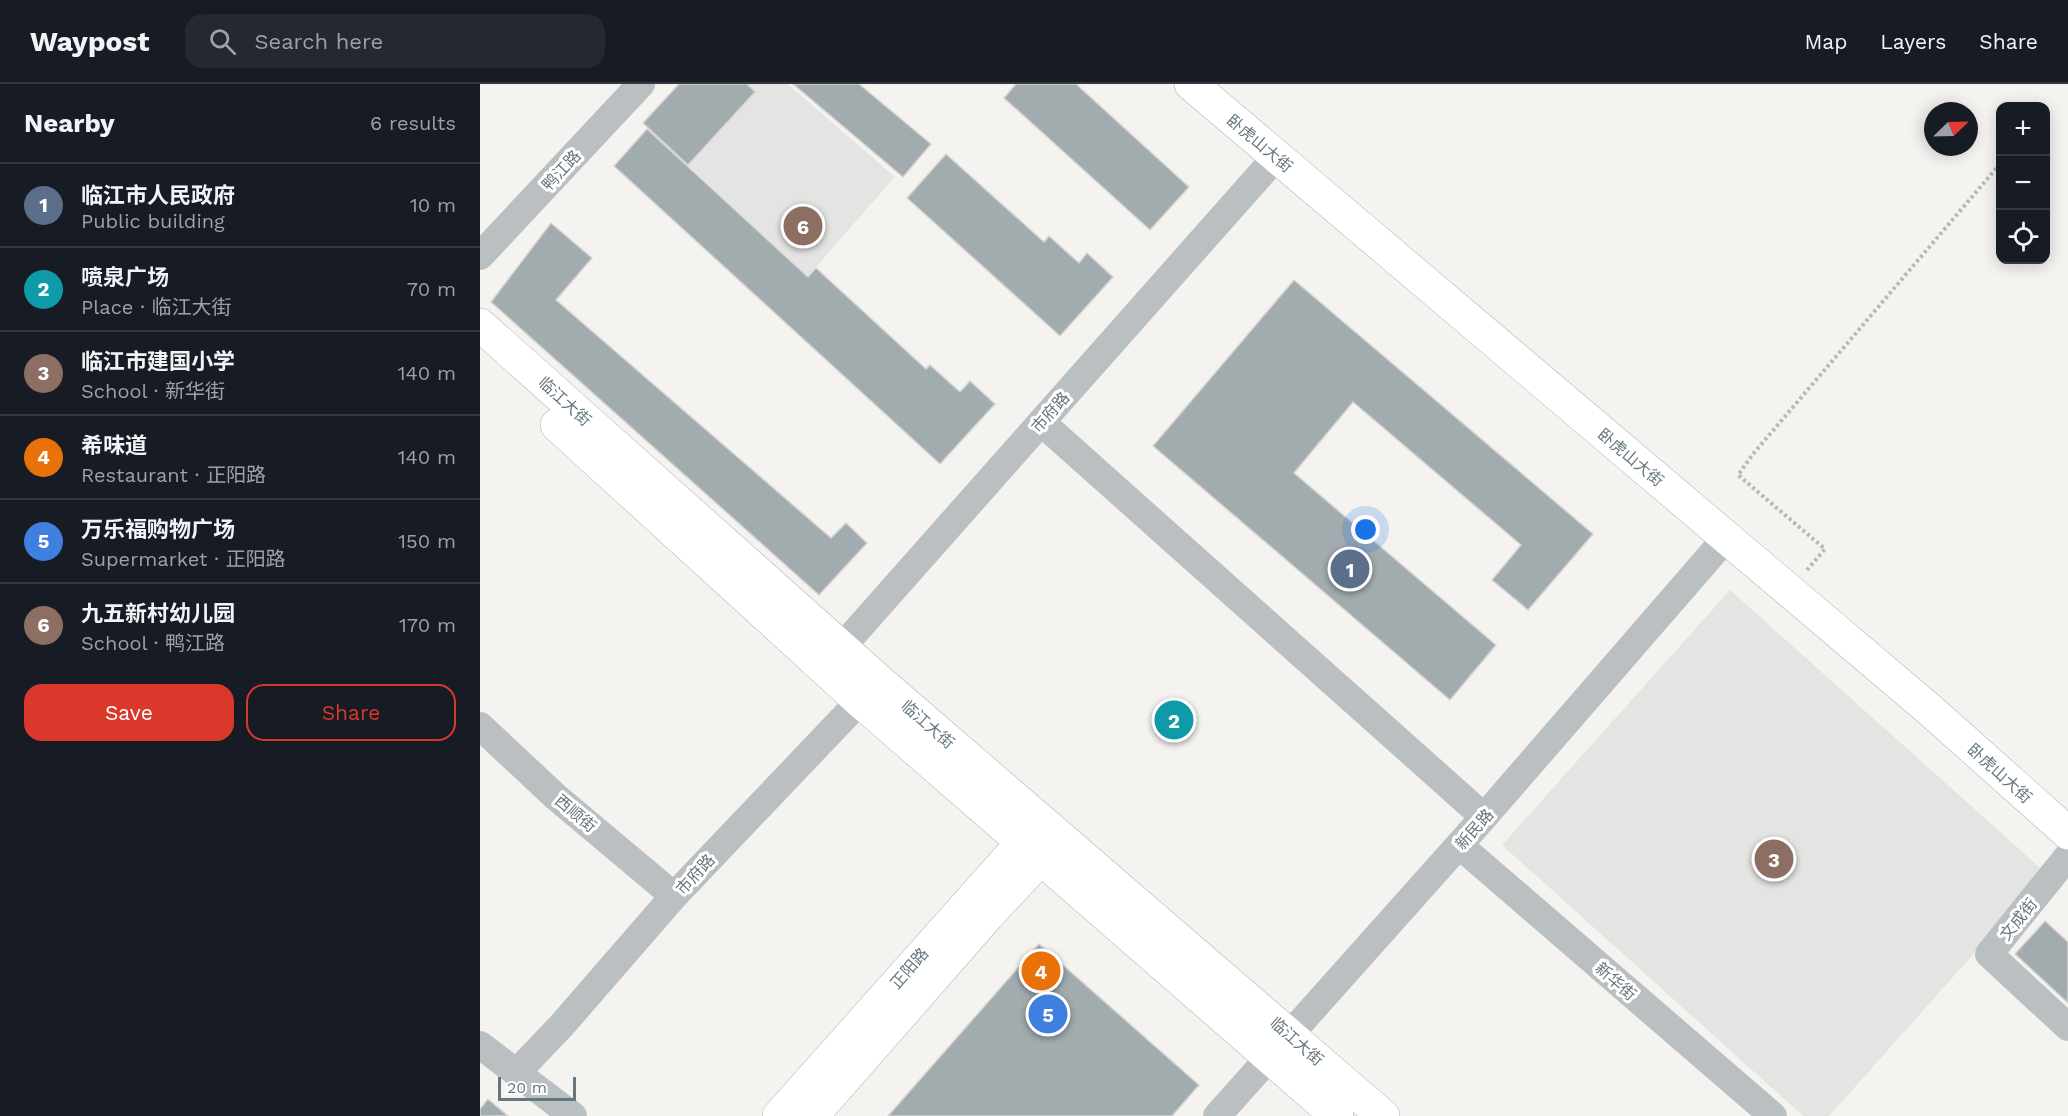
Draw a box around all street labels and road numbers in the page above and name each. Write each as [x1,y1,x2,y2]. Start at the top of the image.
street label: 卧虎山大街 [1223,110,1296,176]
street label: 鸭江路 [538,146,585,194]
street label: 临江大街 [535,373,595,430]
street label: 市府路 [1027,388,1073,437]
street label: 卧虎山大街 [1594,424,1667,490]
street label: 临江大街 [897,696,958,753]
street label: 卧虎山大街 [1964,740,2036,807]
street label: 西顺街 [551,791,600,836]
street label: 新民路 [1451,805,1497,854]
street label: 市府路 [672,850,719,898]
street label: 文成街 [1996,895,2041,944]
street label: 正阳路 [886,944,932,993]
street label: 新华街 [1591,958,1640,1004]
street label: 临江大街 [1266,1013,1327,1070]

